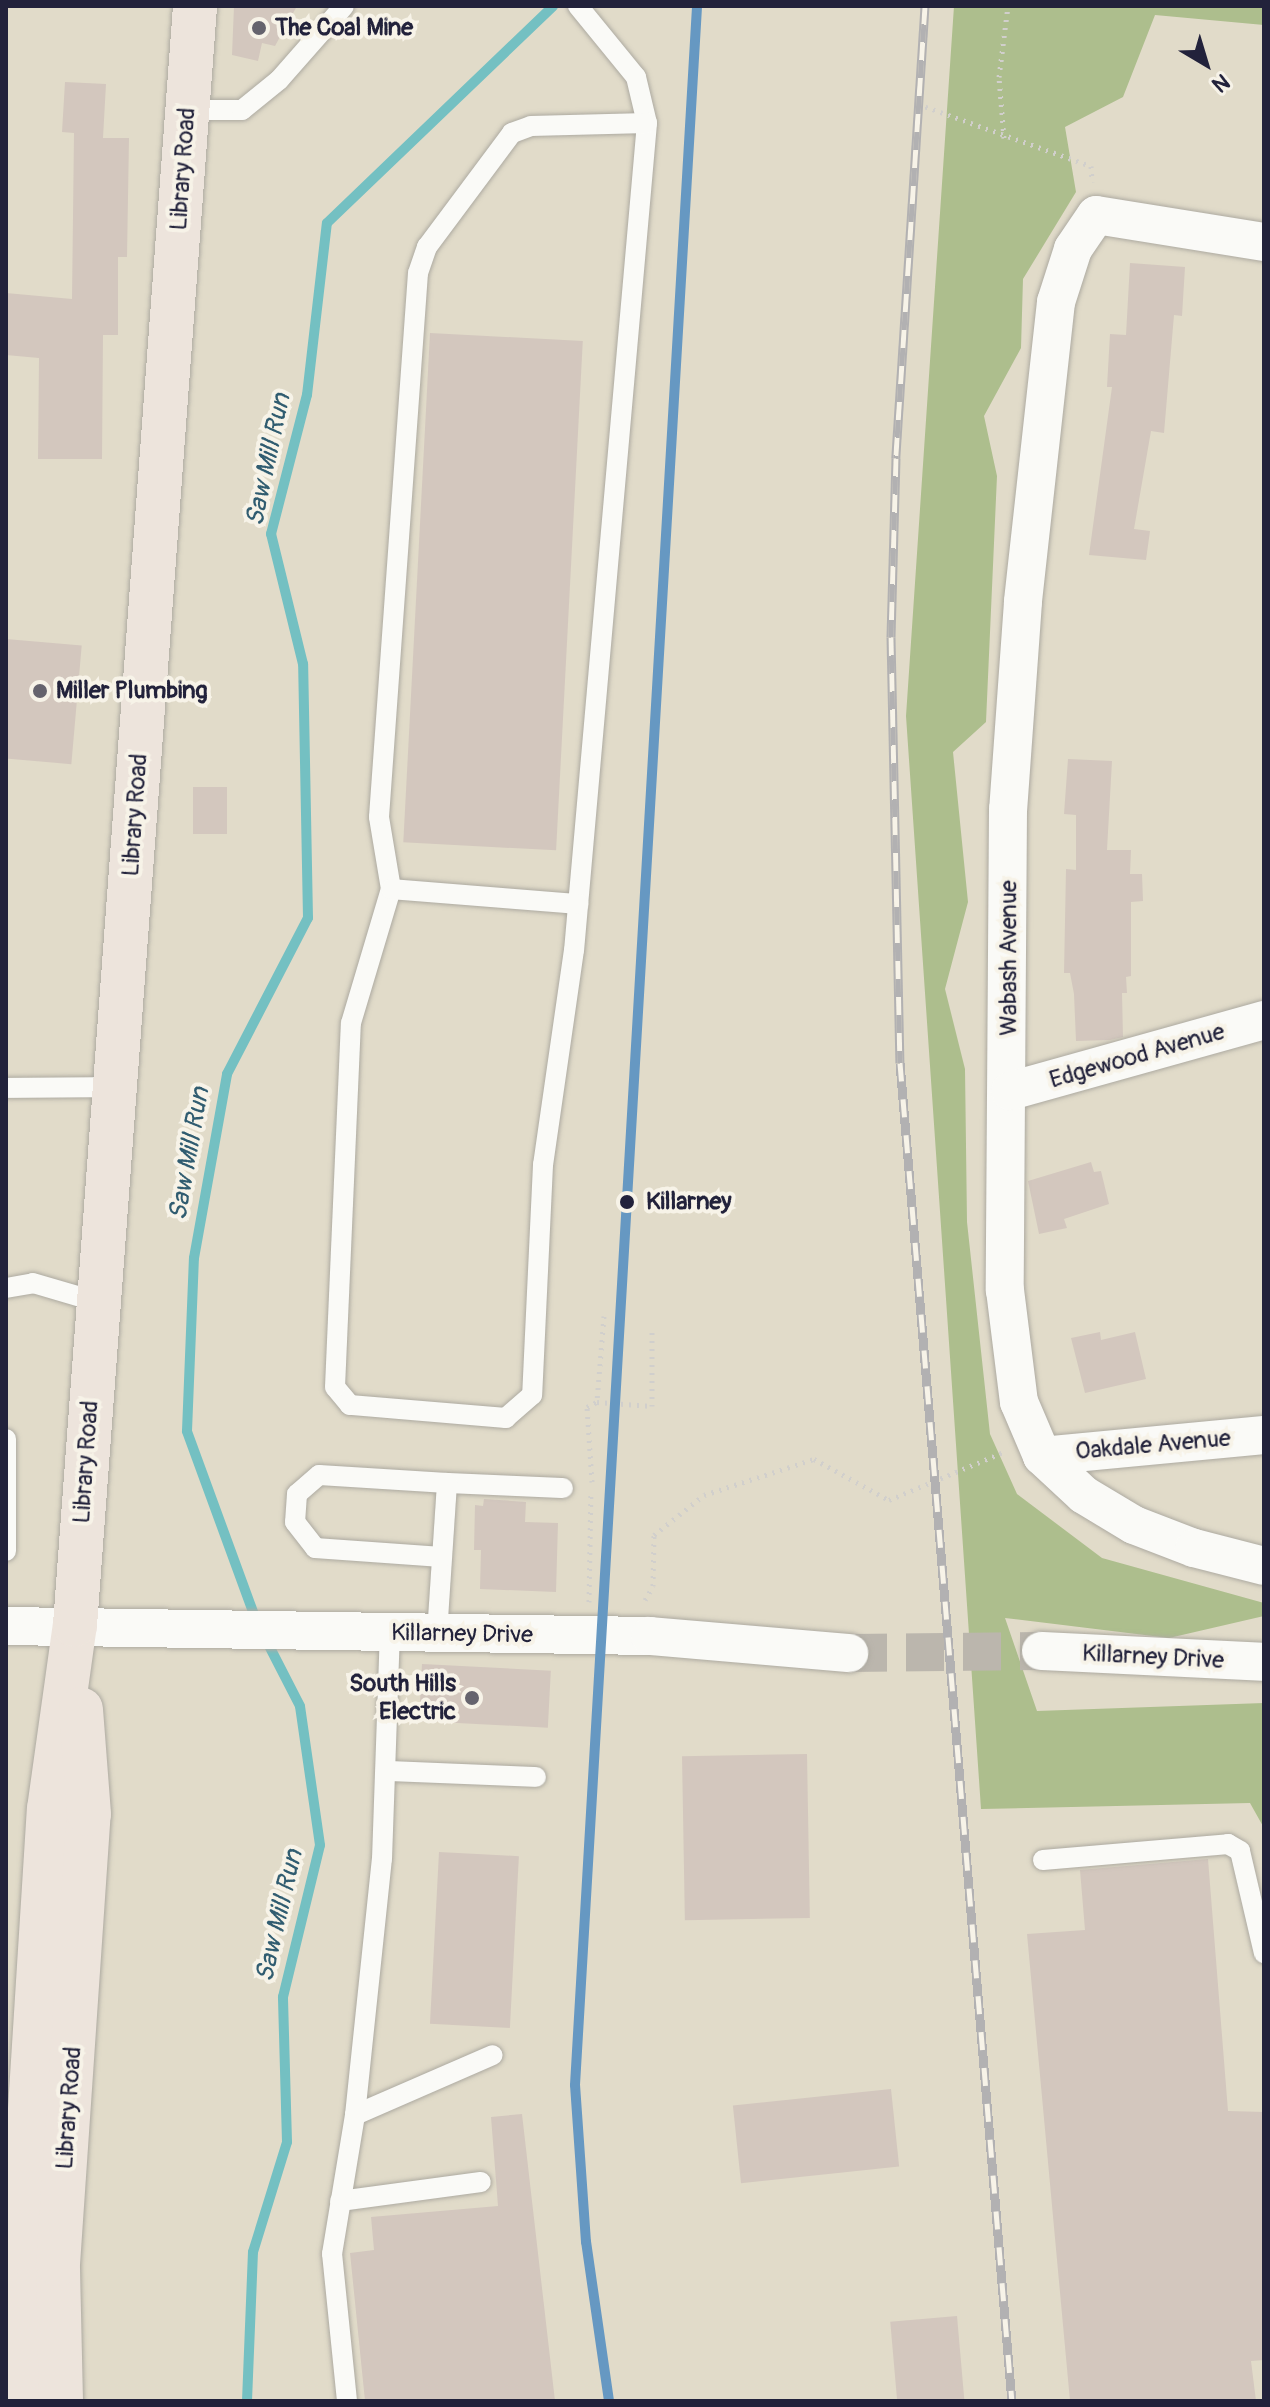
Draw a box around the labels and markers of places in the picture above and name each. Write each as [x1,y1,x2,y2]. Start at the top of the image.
place label: The Coal Mine [275,14,413,42]
marker: The Coal Mine [250,19,268,37]
place label: Miller Plumbing [56,677,208,705]
marker: Miller Plumbing [31,682,49,700]
place label: Killarney [646,1188,732,1216]
marker: Killarney [615,1190,639,1214]
place label: South Hills Electric [349,1670,456,1726]
marker: South Hills Electric [463,1689,481,1707]

